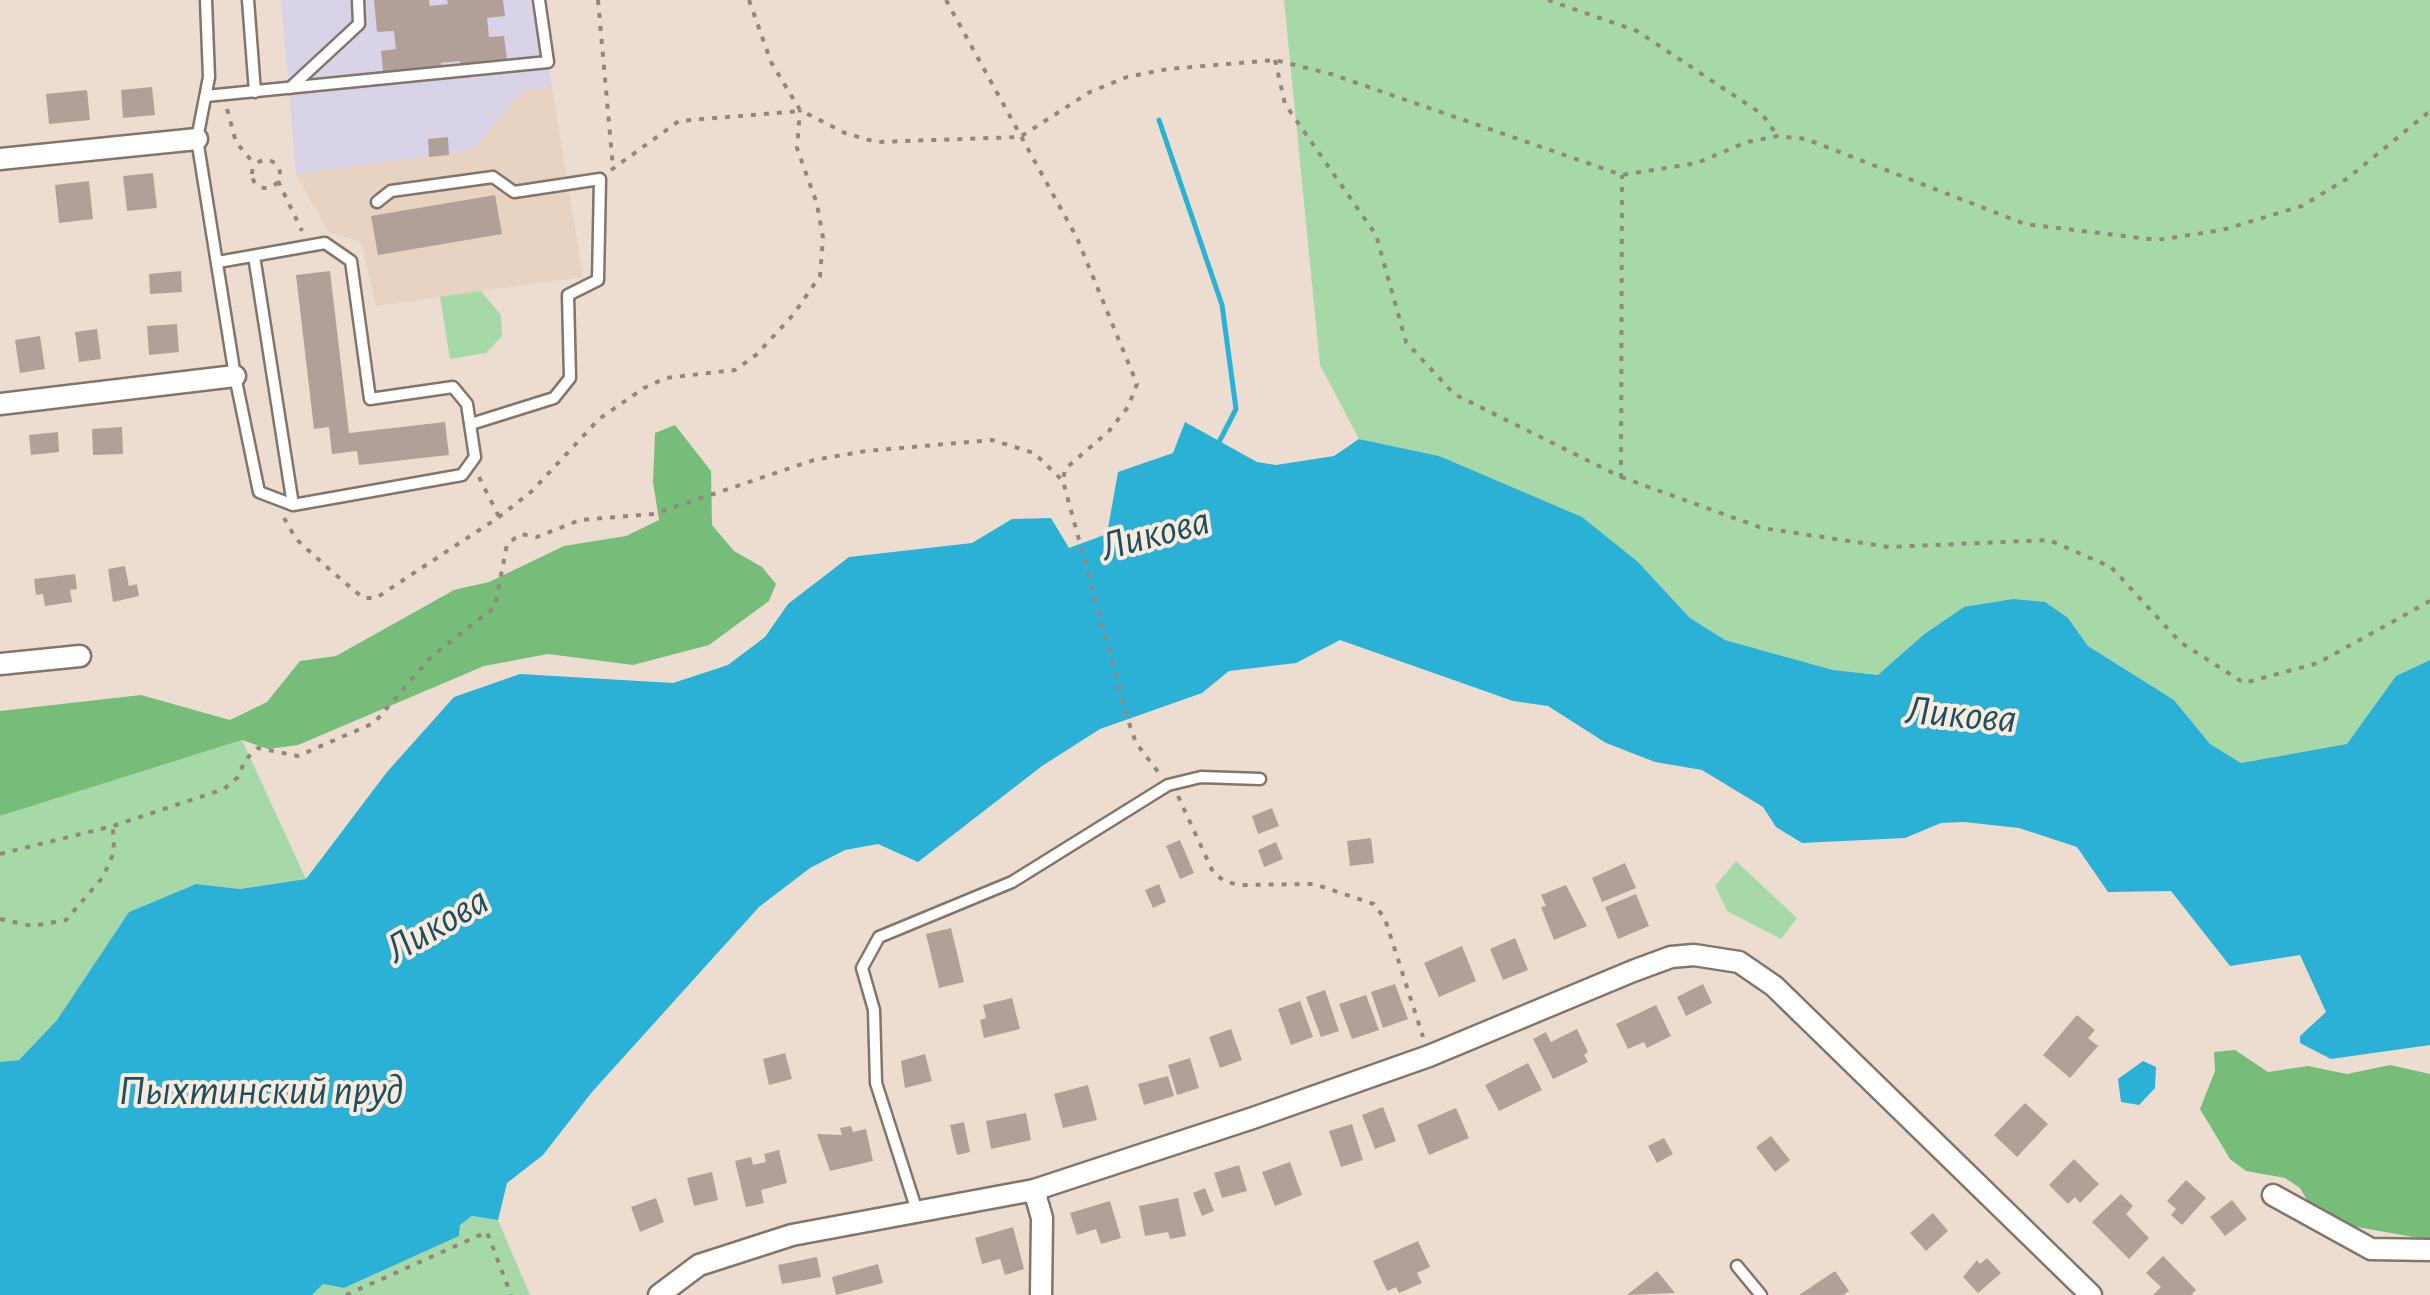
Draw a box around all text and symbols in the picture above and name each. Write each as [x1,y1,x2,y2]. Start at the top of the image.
water label: Ликова [1095,495,1215,573]
water label: Ликова [1903,685,2019,745]
water label: Ликова [376,875,498,975]
water label: Пыхтинский пруд [118,1066,404,1116]

